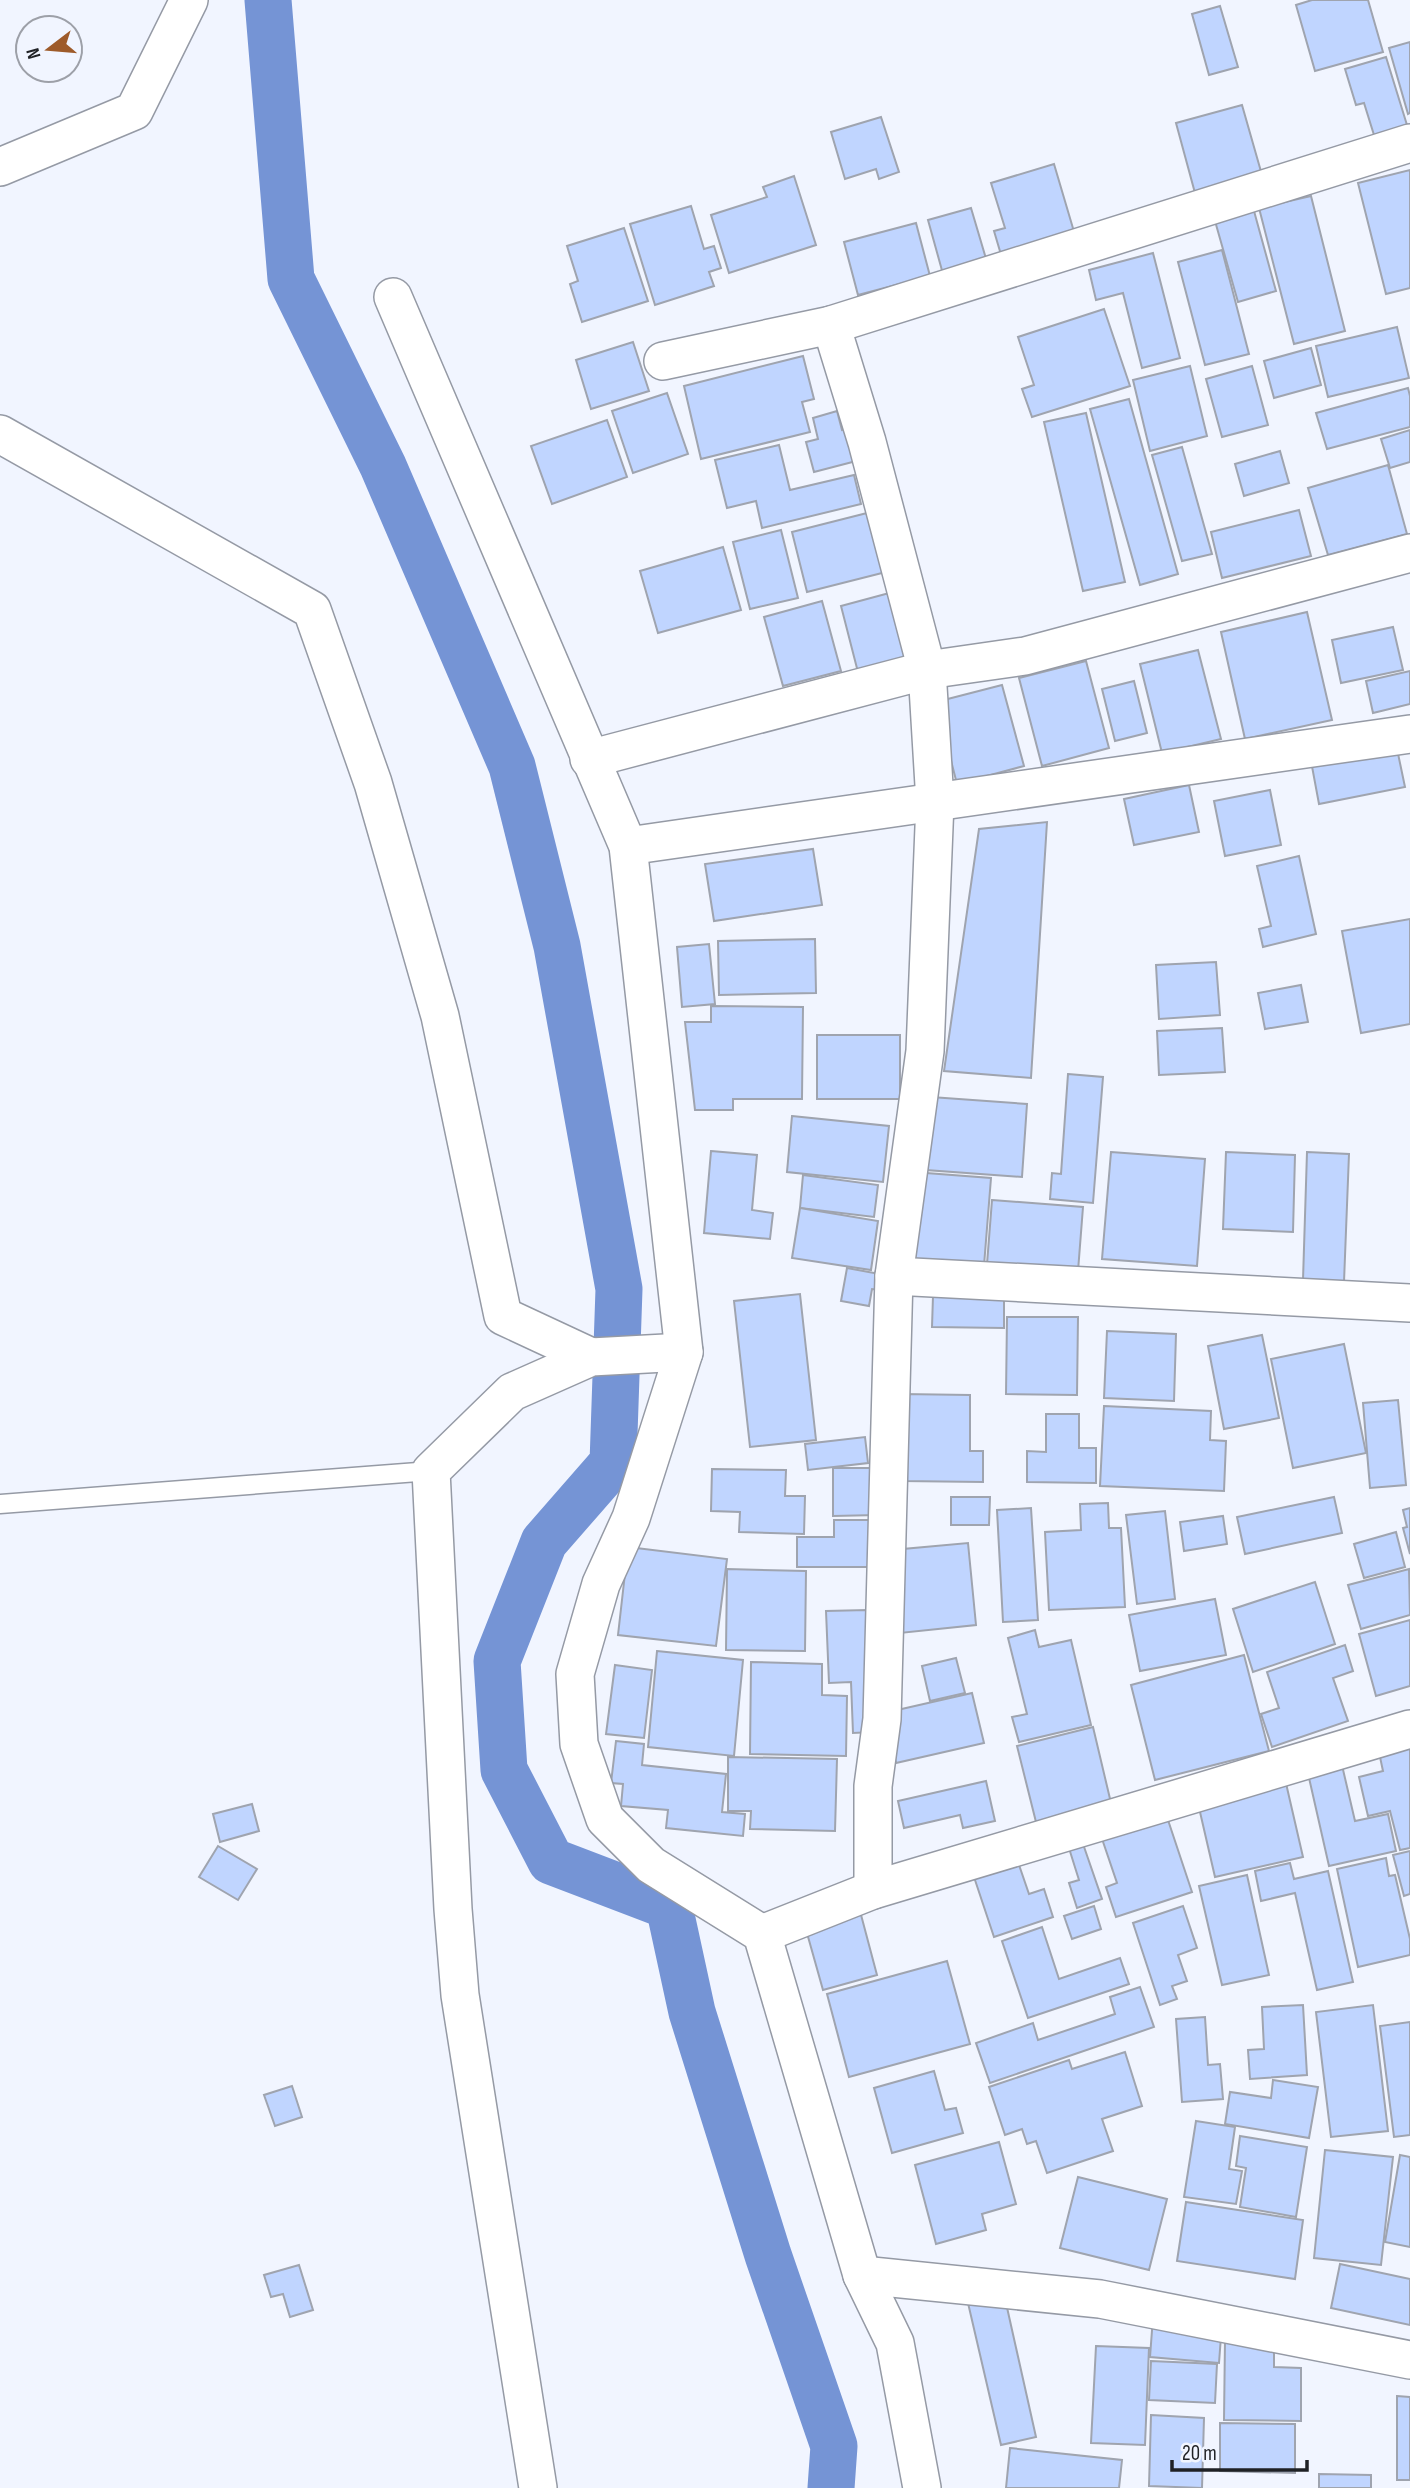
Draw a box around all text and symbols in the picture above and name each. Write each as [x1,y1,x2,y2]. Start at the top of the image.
north arrow [14,14,84,84]
text: N [22,45,47,61]
scale bar [1172,2428,1307,2472]
text: 20 m [1182,2441,1217,2466]

